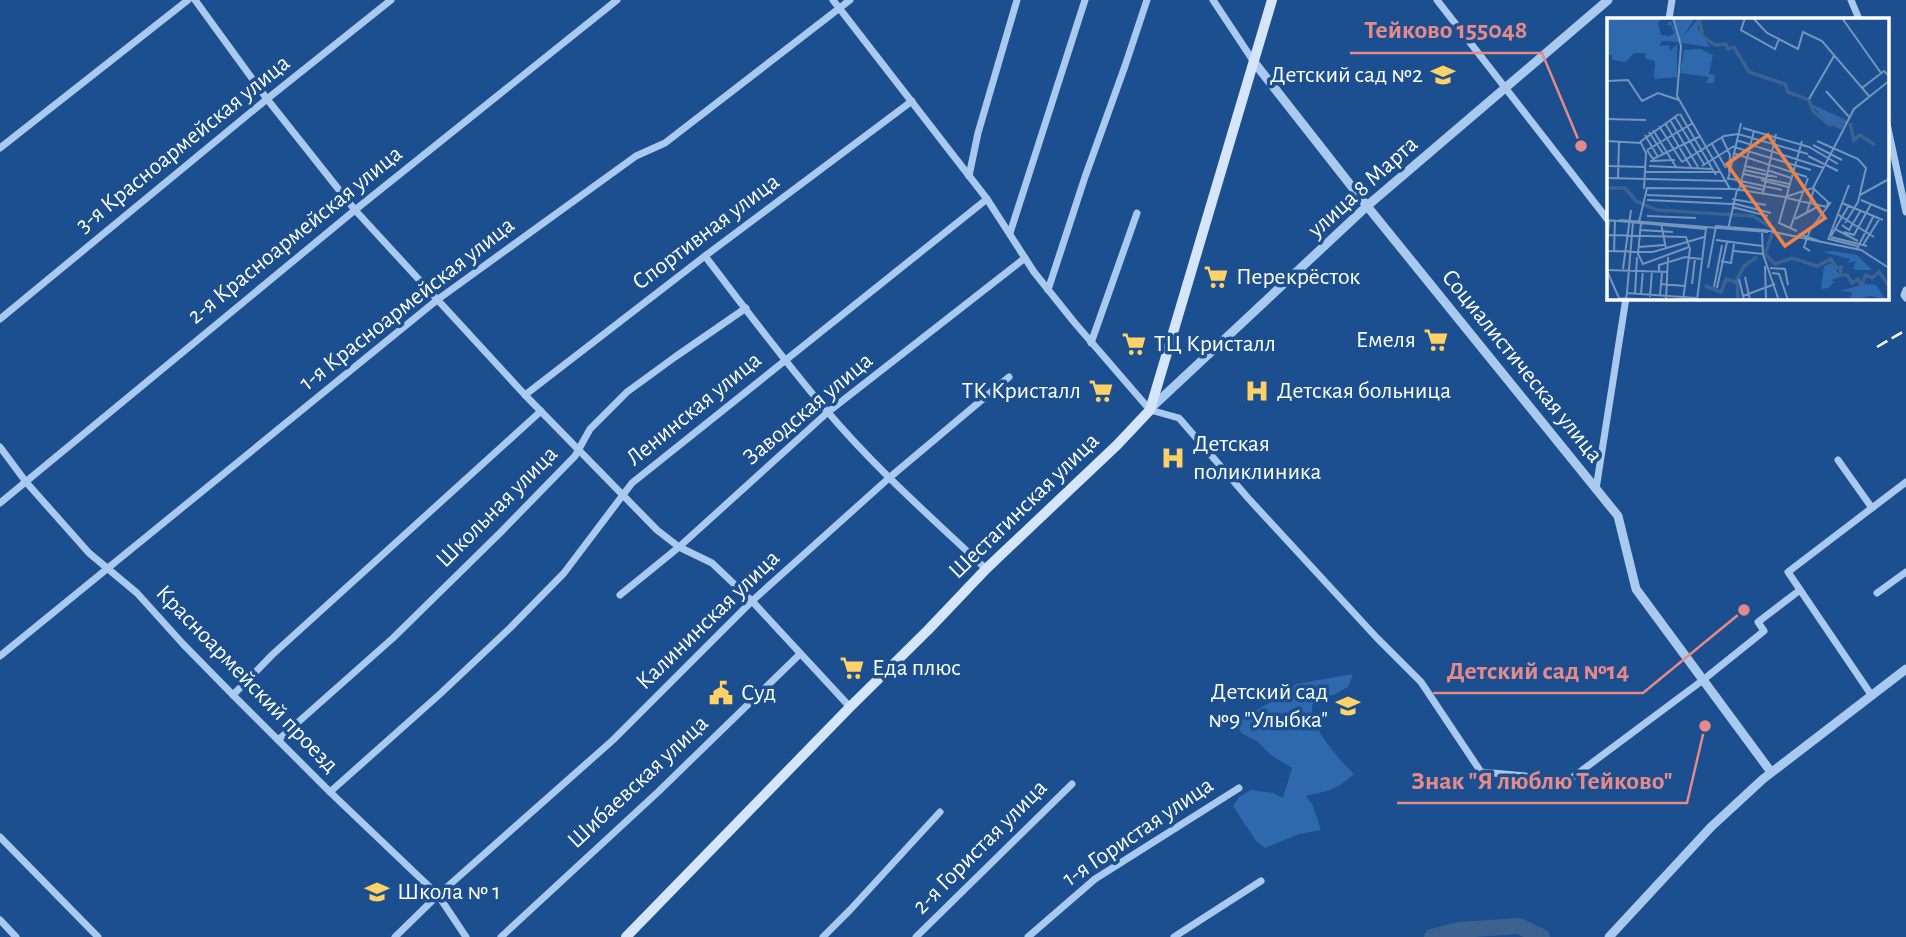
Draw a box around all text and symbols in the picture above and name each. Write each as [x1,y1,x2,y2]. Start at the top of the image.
callout: Тейково 155048 [1350,6,1542,53]
text: Тейково 155048 [1364,17,1528,43]
inset map [1607,18,1888,299]
street label: 3-я Красноармейская улица [72,51,294,237]
school or university icon: Детский сад №2 [1429,61,1457,89]
place label: Детский сад №2 [1270,63,1423,87]
street label: улица 8 Марта [1303,132,1422,243]
street label: 2-я Красноармейская улица [183,141,407,329]
street label: Спортивная улица [628,169,784,295]
street label: 1-я Красноармейская улица [295,213,519,395]
supermarket icon: Перекрёсток [1202,263,1230,291]
place label: Перекрёсток [1236,265,1360,289]
street label: Социалистическая улица [1437,265,1607,467]
supermarket icon: Емеля [1422,326,1450,354]
place label: Емеля [1356,328,1416,352]
supermarket icon: ТЦ Кристалл [1120,330,1148,358]
place label: ТЦ Кристалл [1154,332,1276,356]
street label: Ленинская улица [622,348,766,470]
street label: Заводская улица [739,348,877,470]
supermarket icon: ТК Кристалл [1087,377,1115,405]
hospital icon: Детская больница [1243,377,1271,405]
place label: ТК Кристалл [962,379,1081,403]
place label: Детская больница [1277,379,1451,403]
street label: Шестагинская улица [944,428,1104,584]
place label: Детская поликлиника [1193,432,1321,484]
street label: Школьная улица [432,442,562,572]
hospital icon: Детская поликлиника [1159,444,1187,472]
street label: Калининская улица [632,546,784,694]
street label: Красноармейский проезд [151,580,343,778]
callout: Детский сад №14 [1433,646,1643,693]
supermarket icon: Еда плюс [838,654,866,682]
place label: Еда плюс [872,656,961,680]
text: Детский сад №14 [1447,658,1629,684]
public building icon: Суд [707,679,735,707]
place label: Детский сад №9 "Улыбка" [1208,680,1328,732]
place label: Суд [741,681,776,705]
school or university icon: Детский сад №9 "Улыбка" [1334,692,1362,720]
street label: Шибаевская улица [563,711,713,853]
callout: Знак "Я люблю Тейково" [1397,756,1687,803]
text: Знак "Я люблю Тейково" [1411,768,1673,794]
street label: 1-я Гористая улица [1058,773,1218,891]
street label: 2-я Гористая улица [908,775,1052,919]
school or university icon: Школа № 1 [363,878,391,906]
place label: Школа № 1 [397,880,500,904]

